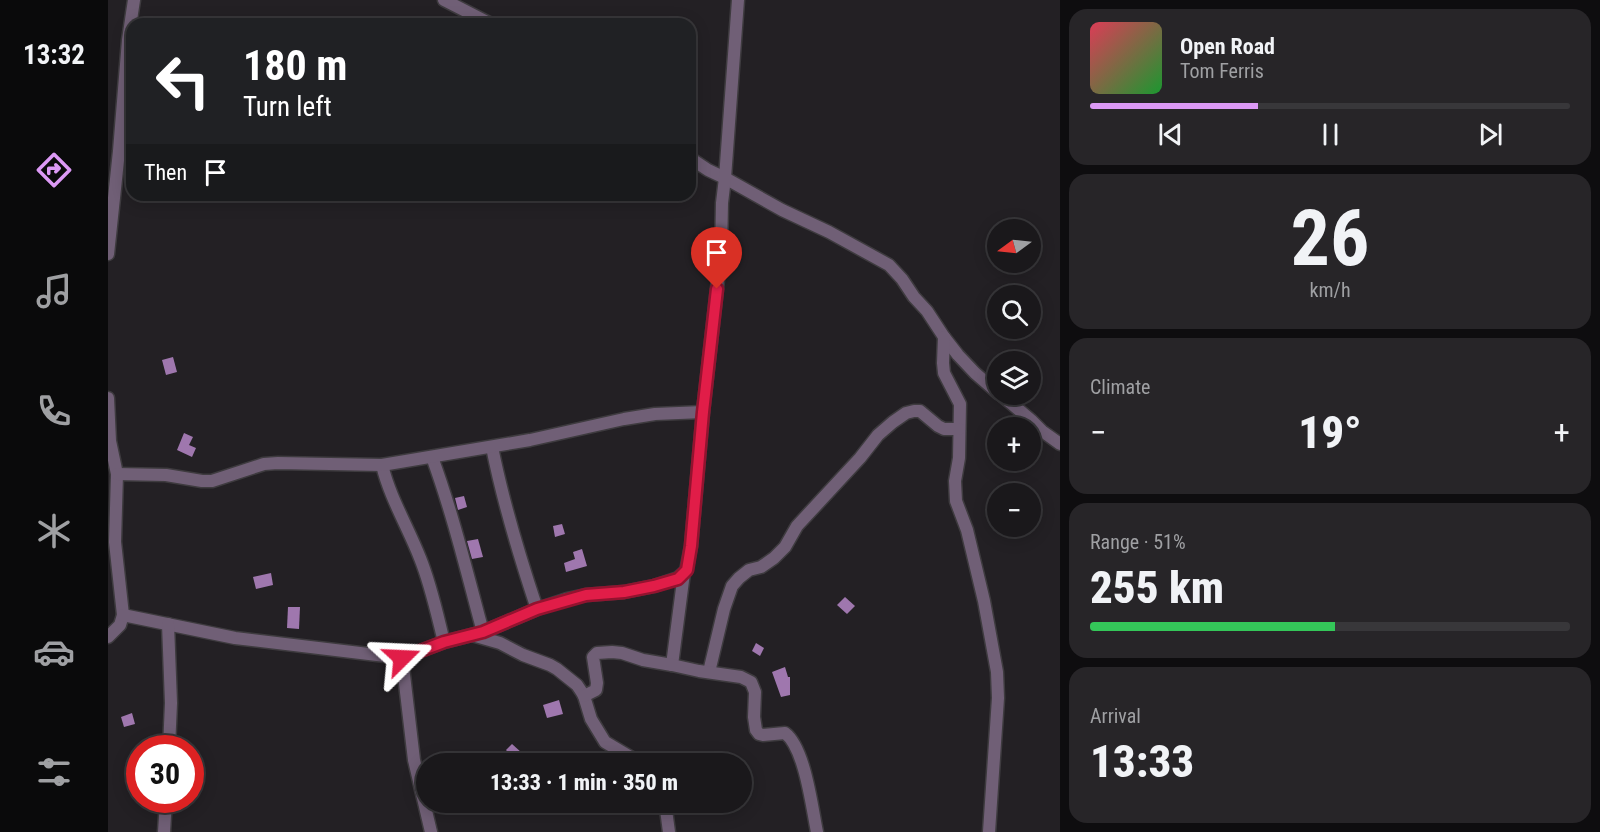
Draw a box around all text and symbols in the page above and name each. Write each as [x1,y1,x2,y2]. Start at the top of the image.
text: Open Road [1180,34,1275,59]
text: 13:32 [23,39,85,71]
text: 180 m [243,41,348,90]
icon: left [144,42,222,120]
text: Tom Ferris [1180,59,1264,83]
text: Turn left [243,91,332,123]
icon: previous [1154,118,1187,151]
icon: pause [1314,118,1347,151]
icon: next [1474,118,1507,151]
icon: directions [33,149,75,191]
icon: arrive [199,156,232,189]
text: Then [144,160,187,185]
text: 26 [1291,193,1369,284]
north arrow [987,219,1041,273]
map controls [987,219,1041,537]
pin [691,227,742,289]
icon: arrive [700,236,733,269]
icon: music [33,270,75,312]
text: km/h [1309,278,1351,302]
button: search [987,285,1041,339]
button: layers [987,351,1041,405]
text: Climate [1090,375,1150,399]
icon: phone [33,390,75,432]
text: 19° [1298,406,1362,459]
text: − [1090,413,1107,452]
text: + [1554,413,1570,452]
button: + [987,417,1041,471]
button: − [987,483,1041,537]
icon: climate [33,510,75,552]
text: Range · 51% [1090,530,1186,554]
text: 255 km [1090,561,1224,614]
position arrow [370,626,434,690]
icon: car [33,631,75,673]
text: Arrival [1090,704,1141,728]
speed limit sign: 30 [126,735,204,813]
text: 13:33 [1090,735,1194,788]
icon: filters [33,751,75,793]
text: 13:33 · 1 min · 350 m [490,770,678,795]

